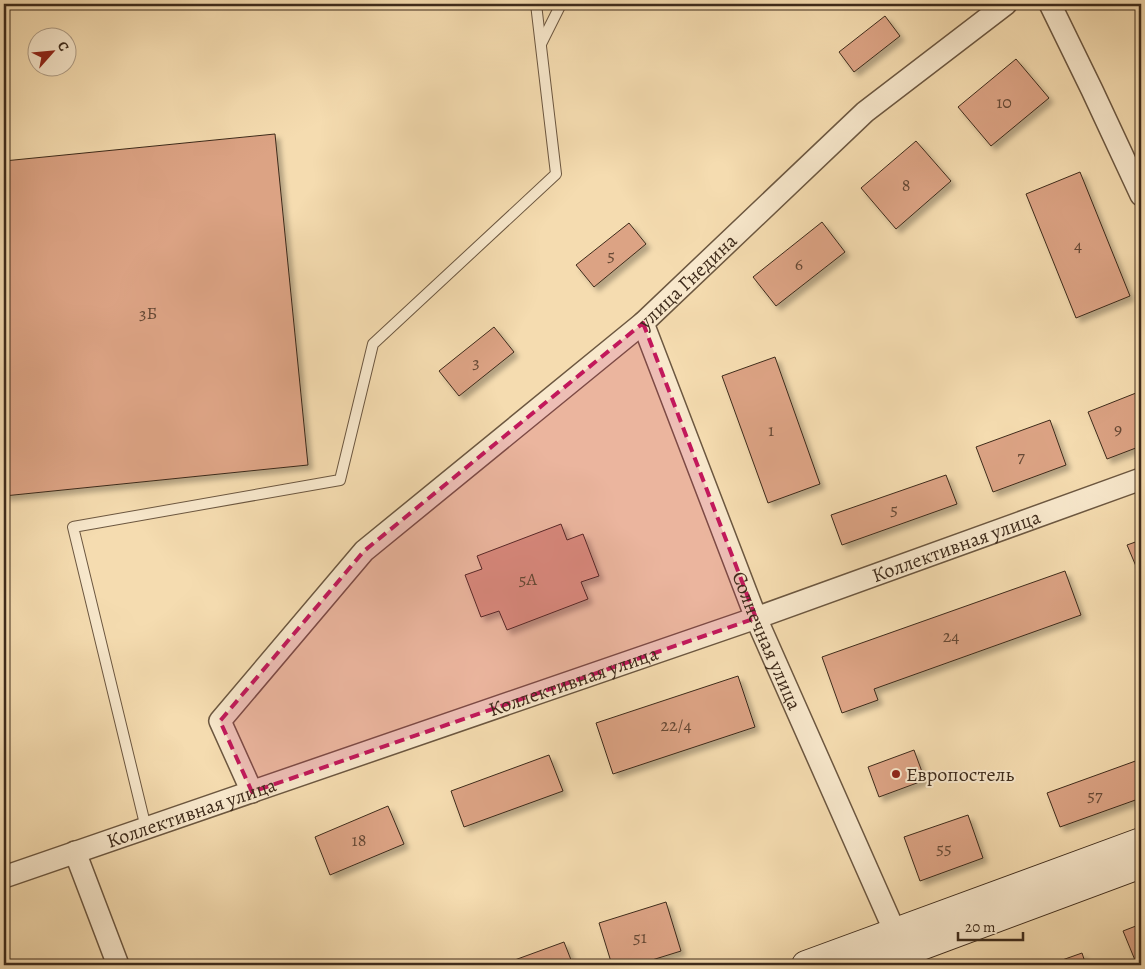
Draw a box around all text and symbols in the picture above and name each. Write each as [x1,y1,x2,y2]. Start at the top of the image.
north arrow [28,28,78,78]
text: С [53,38,74,55]
house number: 10 [996,90,1012,114]
house number: 8 [902,173,910,197]
street label: улица Гнедина [631,227,743,335]
house number: 4 [1074,233,1082,257]
house number: 5 [607,243,615,267]
house number: 6 [795,252,803,276]
house number: 3Б [139,301,157,325]
house number: 3 [472,350,480,374]
house number: 9 [1114,417,1122,441]
house number: 1 [768,418,774,442]
house number: 7 [1017,444,1025,468]
house number: 5 [890,497,898,521]
street label: Коллективная улица [868,503,1045,589]
house number: 5А [519,567,538,591]
street label: Солнечная улица [726,567,809,715]
house number: 24 [943,624,959,648]
street label: Коллективная улица [485,639,662,723]
house number: 22/4 [660,713,692,737]
place label: Европостель [906,761,1014,788]
marker: Европостель [890,768,902,780]
street label: Коллективная улица [103,771,280,854]
house number: 57 [1087,783,1103,807]
house number: 18 [352,828,366,852]
house number: 55 [936,836,952,860]
scale bar [958,909,1022,941]
text: 20 m [965,917,996,937]
house number: 51 [633,925,647,949]

